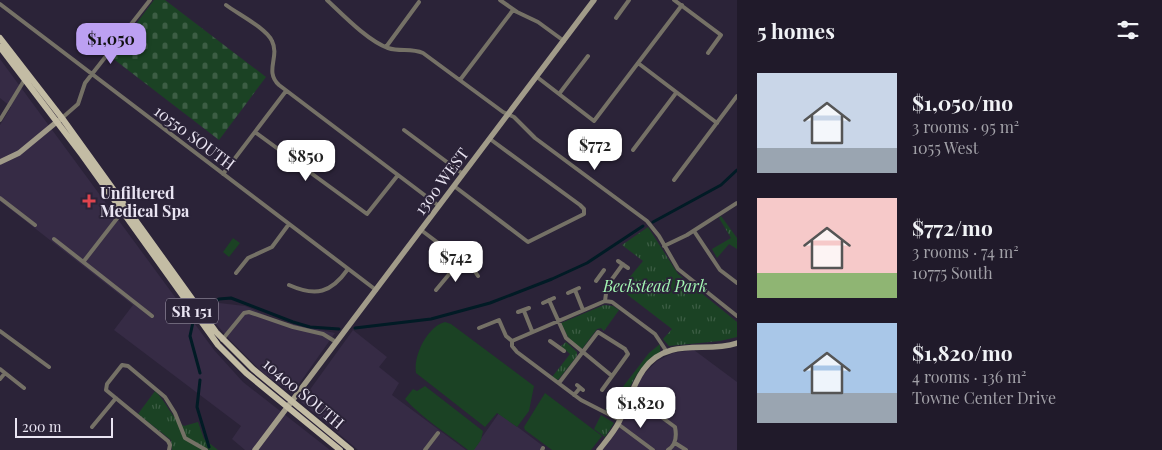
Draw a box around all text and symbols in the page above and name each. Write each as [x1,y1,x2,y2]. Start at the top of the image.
text: 5 homes [757,16,835,44]
icon: filters [1114,16,1142,44]
pin: $1,050 [70,22,152,65]
text: $1,050 [87,28,135,49]
text: $1,050/mo [912,88,1013,116]
icon: home [797,93,857,153]
street label: 10550 SOUTH [150,100,240,174]
text: 3 rooms · 95 m² [912,116,1019,137]
pin: $772 [565,128,625,171]
text: $772 [579,134,611,155]
text: 1055 West [912,137,978,158]
pin: $850 [276,140,336,182]
street label: 1300 WEST [409,143,473,219]
text: $850 [288,145,324,166]
place label: Unfiltered Medical Spa [100,182,190,221]
marker: Unfiltered Medical Spa [82,194,96,208]
text: $772/mo [912,213,993,241]
icon: home [797,218,857,278]
pin: $742 [426,240,486,283]
text: 3 rooms · 74 m² [912,241,1019,262]
text: $742 [440,246,472,267]
text: 10775 South [912,262,993,283]
park label: Beckstead Park [602,275,707,296]
road number: SR 151 [166,298,218,324]
text: $1,820/mo [912,338,1013,366]
icon: home [797,343,857,403]
street label: 10400 SOUTH [259,353,349,433]
text: 4 rooms · 136 m² [912,366,1027,387]
pin: $1,820 [600,386,682,429]
text: Towne Center Drive [912,387,1056,408]
text: $1,820 [617,392,665,413]
scale bar [15,415,112,438]
text: 200 m [22,417,61,436]

